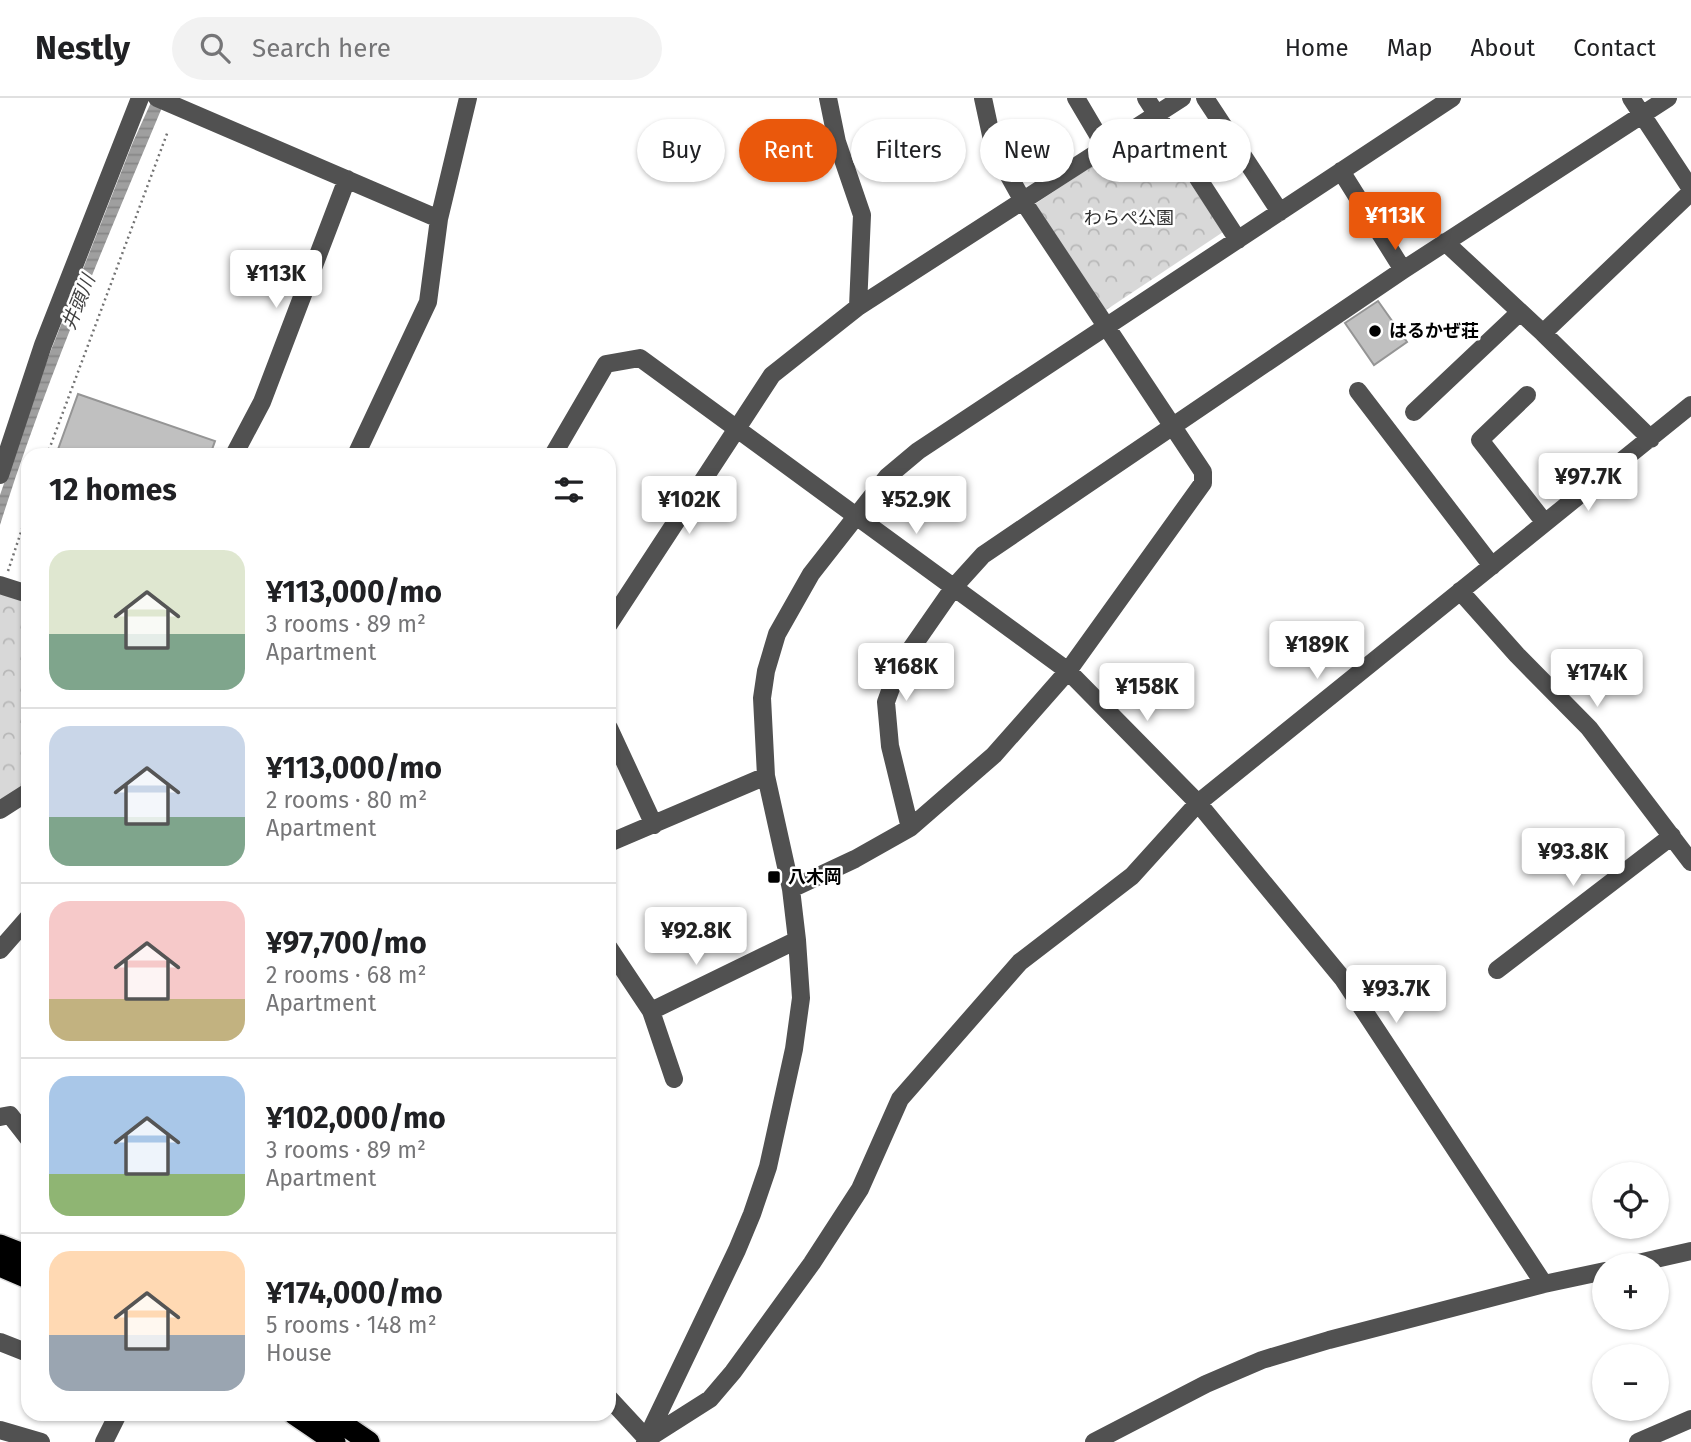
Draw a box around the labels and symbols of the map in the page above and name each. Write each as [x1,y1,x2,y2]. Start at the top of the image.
pin: ¥113K [1346,192,1444,252]
park label: わらぺ公園 [1084,207,1174,229]
pin: ¥113K [227,250,325,310]
water label: 井頭川 [57,270,101,333]
place label: はるかぜ荘 [1389,320,1479,342]
marker: はるかぜ荘 [1367,323,1383,339]
pin: ¥97.7K [1531,454,1645,513]
pin: ¥102K [640,476,738,536]
pin: ¥52.9K [859,476,973,536]
pin: ¥189K [1268,622,1366,681]
pin: ¥168K [857,644,955,703]
pin: ¥174K [1548,650,1646,709]
pin: ¥158K [1098,664,1196,723]
pin: ¥93.8K [1516,828,1630,888]
place label: 八木岡 [788,866,842,888]
marker: 八木岡 [766,869,782,885]
pin: ¥92.8K [639,908,753,967]
pin: ¥93.7K [1339,965,1453,1025]

